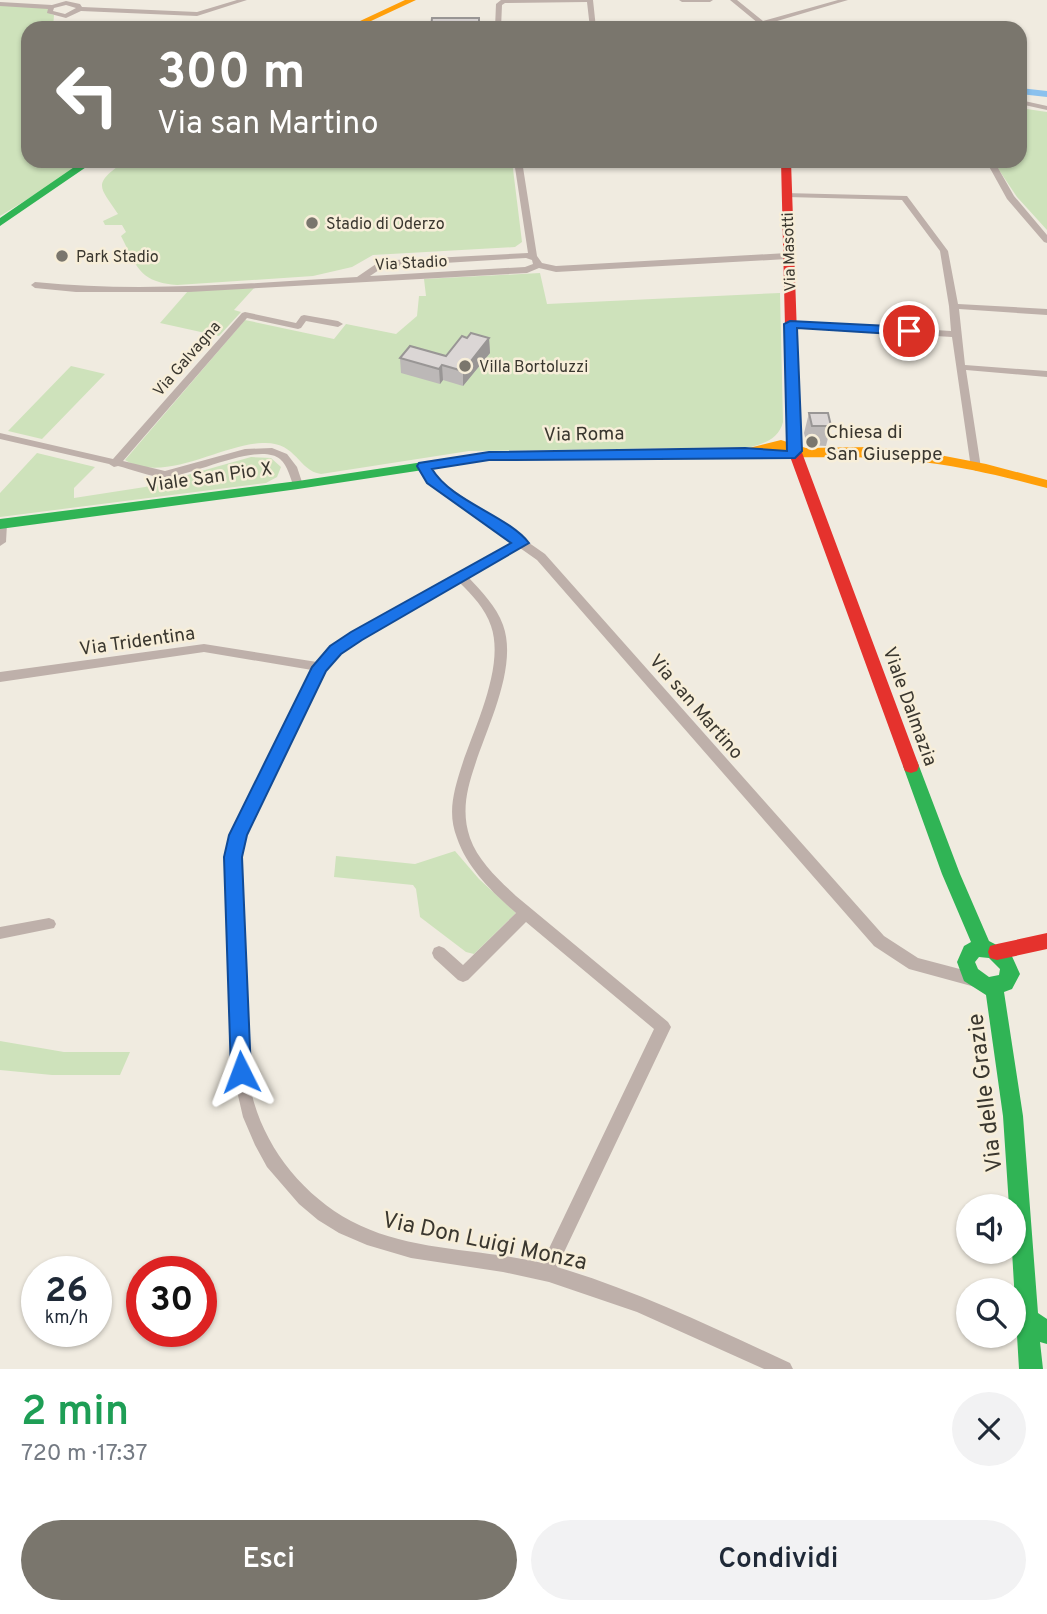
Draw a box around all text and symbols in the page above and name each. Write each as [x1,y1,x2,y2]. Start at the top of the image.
text: 300 m [157,44,305,106]
icon: left [42,49,133,140]
text: Via san Martino [157,105,379,145]
street label: Via Masotti [779,212,801,292]
marker: Stadio di Oderzo [304,215,320,231]
place label: Stadio di Oderzo [326,215,445,235]
marker: Park Stadio [54,248,70,264]
place label: Park Stadio [76,248,159,268]
street label: Via Stadio [374,252,448,276]
pin [879,301,939,361]
icon: arrive [890,312,928,350]
street label: Via Galvagna [149,317,226,401]
marker: Villa Bortoluzzi [457,358,473,374]
place label: Villa Bortoluzzi [479,358,588,378]
place label: Chiesa di San Giuseppe [826,421,942,467]
street label: Via Roma [544,422,625,448]
marker: Chiesa di San Giuseppe [804,434,820,450]
street label: Viale San Pio X [145,457,274,499]
street label: Via Tridentina [78,622,197,662]
street label: Viale Dalmazia [876,644,942,770]
street label: Via san Martino [643,650,748,765]
street label: Via delle Grazie [962,1012,1011,1174]
position arrow [204,1035,278,1109]
map controls [956,1194,1026,1348]
button: sound [956,1194,1026,1264]
street label: Via Don Luigi Monza [379,1207,590,1278]
speed limit sign: 30 [126,1256,217,1347]
text: 26 [45,1270,88,1314]
button: search [956,1278,1026,1348]
text: km/h [45,1307,88,1330]
text: 2 min [21,1387,129,1440]
button: close [952,1392,1026,1466]
text: 720 m · 17:37 [21,1440,148,1469]
button: Esci [21,1520,517,1600]
button: Condividi [531,1520,1026,1600]

